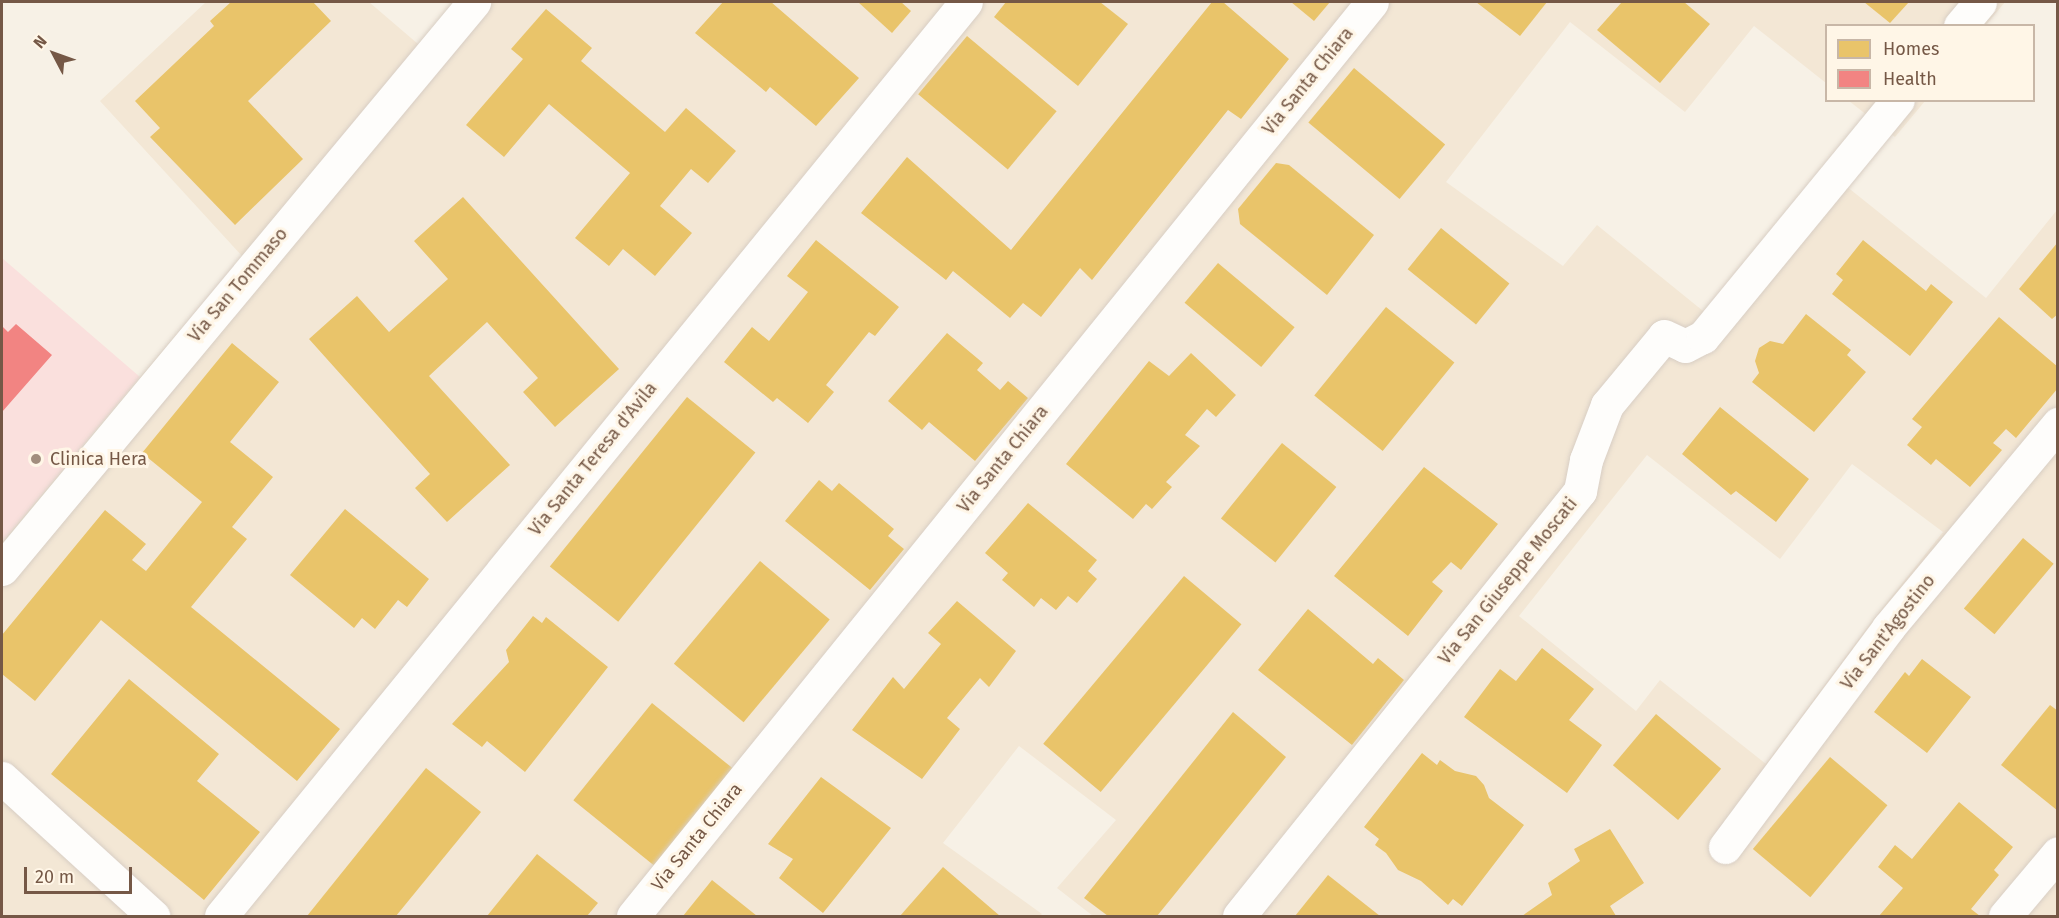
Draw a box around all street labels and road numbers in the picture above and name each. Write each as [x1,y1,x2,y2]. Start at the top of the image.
street label: Via Santa Chiara [1258,23,1358,139]
street label: Via San Tommaso [184,223,292,347]
street label: Via Santa Teresa d'Avila [524,378,662,540]
street label: Via Santa Chiara [953,401,1053,517]
street label: Via San Giuseppe Moscati [1434,493,1582,669]
street label: Via Sant'Agostino [1836,570,1940,694]
street label: Via Santa Chiara [647,779,747,895]

